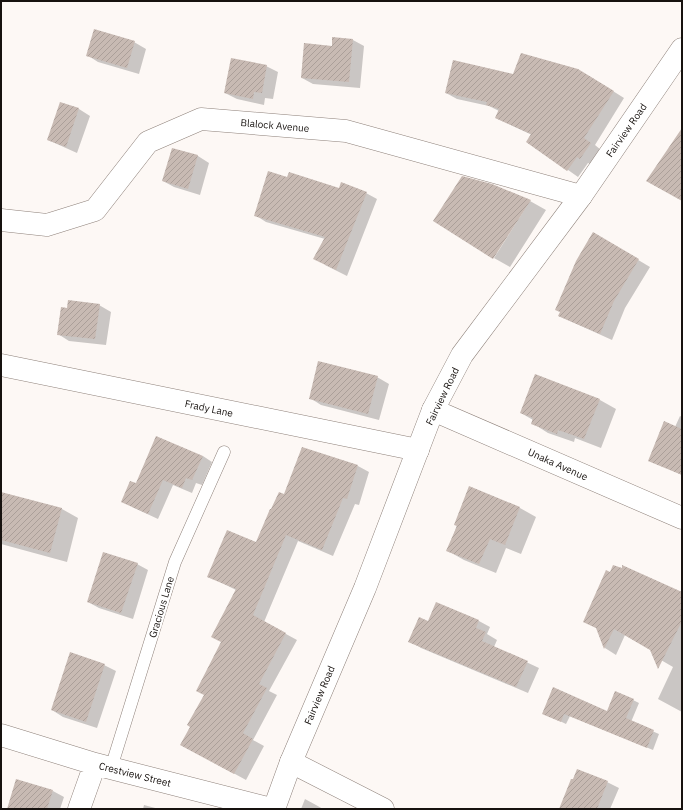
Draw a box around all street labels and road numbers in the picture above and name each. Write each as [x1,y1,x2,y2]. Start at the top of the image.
street label: Fairview Road [603,101,650,160]
street label: Blalock Avenue [240,116,310,135]
street label: Fairview Road [423,365,462,427]
street label: Frady Lane [184,397,235,420]
street label: Unaka Avenue [526,445,590,484]
street label: Gracious Lane [146,574,177,639]
street label: Fairview Road [301,664,338,727]
street label: Crestview Street [97,759,173,790]

